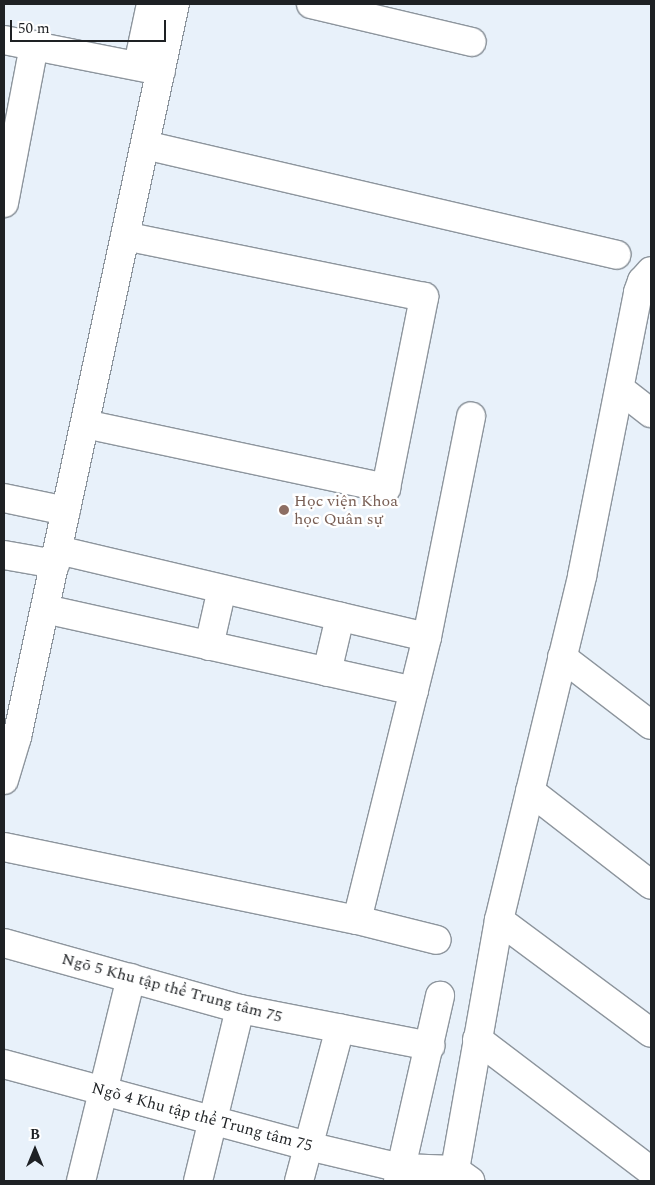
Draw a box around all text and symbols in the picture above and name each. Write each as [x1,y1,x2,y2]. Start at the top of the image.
scale bar [12,10,169,42]
text: 50 m [18,17,50,40]
place label: Học viện Khoa học Quân sự [294,491,398,529]
marker: Học viện Khoa học Quân sự [278,504,290,516]
street label: Ngõ 5 Khu tập thể Trung tâm 75 [60,949,284,1027]
street label: Ngõ 4 Khu tập thể Trung tâm 75 [90,1078,314,1156]
text: B [30,1124,40,1145]
north arrow [10,1125,60,1175]

